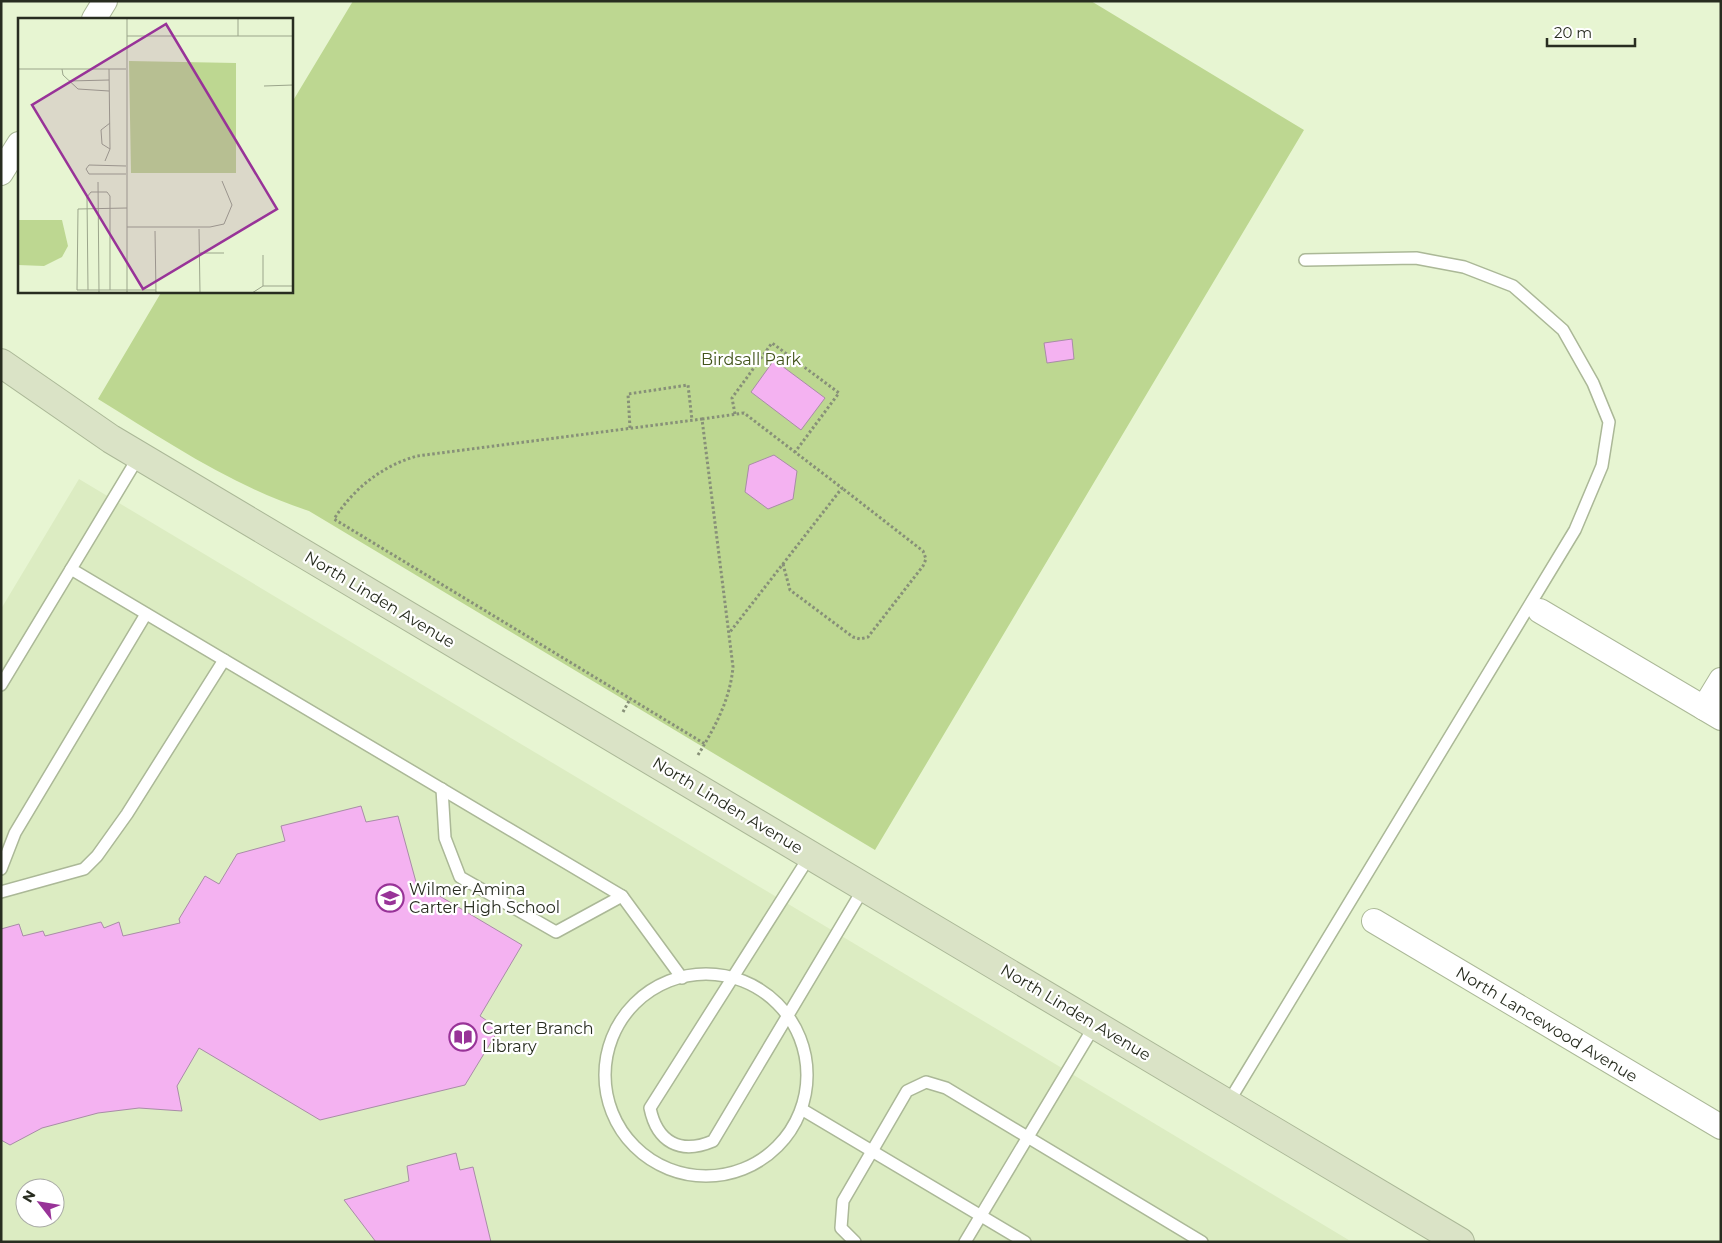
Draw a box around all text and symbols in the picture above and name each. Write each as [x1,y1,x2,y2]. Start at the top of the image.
scale bar [1547,15,1634,47]
inset map [18,18,292,292]
text: 20 m [1554,23,1592,42]
park label: Birdsall Park [701,350,801,369]
street label: North Linden Avenue [301,547,458,652]
street label: North Linden Avenue [649,753,806,858]
place label: Wilmer Amina Carter High School [409,880,560,917]
school or university icon: Wilmer Amina Carter High School [375,883,405,913]
street label: North Linden Avenue [997,960,1154,1065]
street label: North Lancewood Avenue [1452,963,1641,1086]
place label: Carter Branch Library [482,1019,594,1056]
library icon: Carter Branch Library [448,1022,478,1052]
north arrow [15,1178,65,1228]
text: N [18,1187,39,1206]

